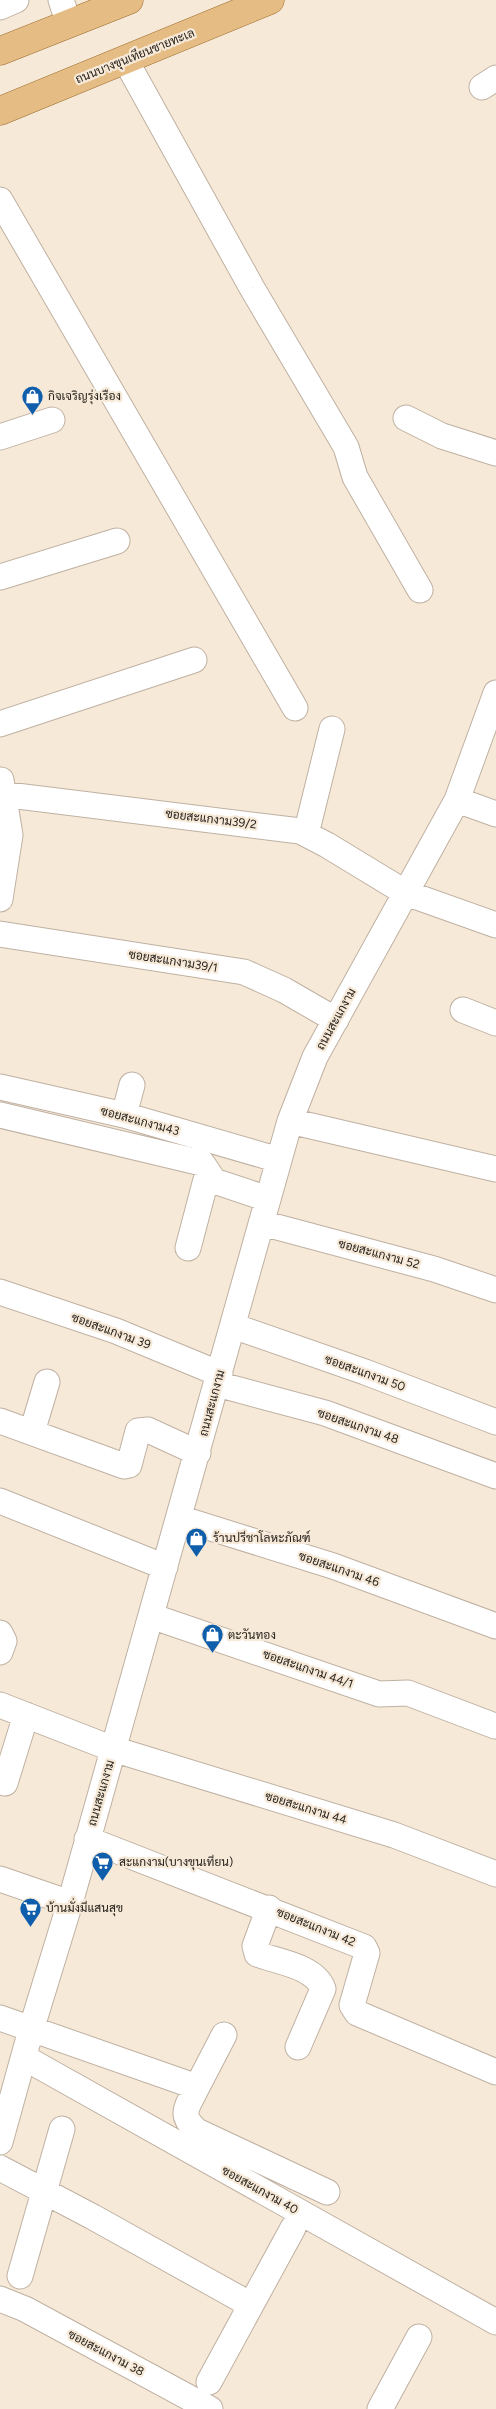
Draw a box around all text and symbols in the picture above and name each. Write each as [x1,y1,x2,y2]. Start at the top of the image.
street label: ถนนบางขุนเทียนชายทะเล [73,25,197,88]
shop icon: กิจเจริญรุ่งเรือง [20,384,44,415]
place label: กิจเจริญรุ่งเรือง [48,389,121,405]
street label: ซอยสะแกงาม39/2 [165,806,257,832]
street label: ซอยสะแกงาม39/1 [127,947,219,975]
street label: ถนนสะแกงาม [313,986,359,1052]
street label: ซอยสะแกงาม43 [99,1104,181,1138]
street label: ซอยสะแกงาม 52 [337,1236,421,1272]
street label: ซอยสะแกงาม 39 [69,1310,153,1352]
street label: ซอยสะแกงาม 50 [323,1352,407,1394]
street label: ถนนสะแกงาม [196,1368,228,1438]
street label: ซอยสะแกงาม 48 [316,1406,400,1446]
shop icon: ร้านปรีชาโลหะภัณฑ์ [185,1526,209,1557]
place label: ร้านปรีชาโลหะภัณฑ์ [213,1530,310,1545]
street label: ซอยสะแกงาม 46 [297,1549,381,1589]
shop icon: ตะวันทอง [200,1623,224,1654]
place label: ตะวันทอง [228,1628,276,1642]
street label: ซอยสะแกงาม 44/1 [261,1647,355,1691]
street label: ถนนสะแกงาม [85,1758,117,1828]
street label: ซอยสะแกงาม 44 [263,1789,349,1827]
supermarket icon: สะแกงาม(บางขุนเทียน) [91,1850,115,1881]
place label: สะแกงาม(บางขุนเทียน) [119,1854,233,1871]
supermarket icon: บ้านมั่งมีแสนสุข [18,1896,42,1927]
place label: บ้านมั่งมีแสนสุข [46,1897,123,1917]
street label: ซอยสะแกงาม 42 [274,1905,358,1949]
street label: ซอยสะแกงาม 40 [219,2163,301,2217]
street label: ซอยสะแกงาม 38 [66,2327,146,2379]

